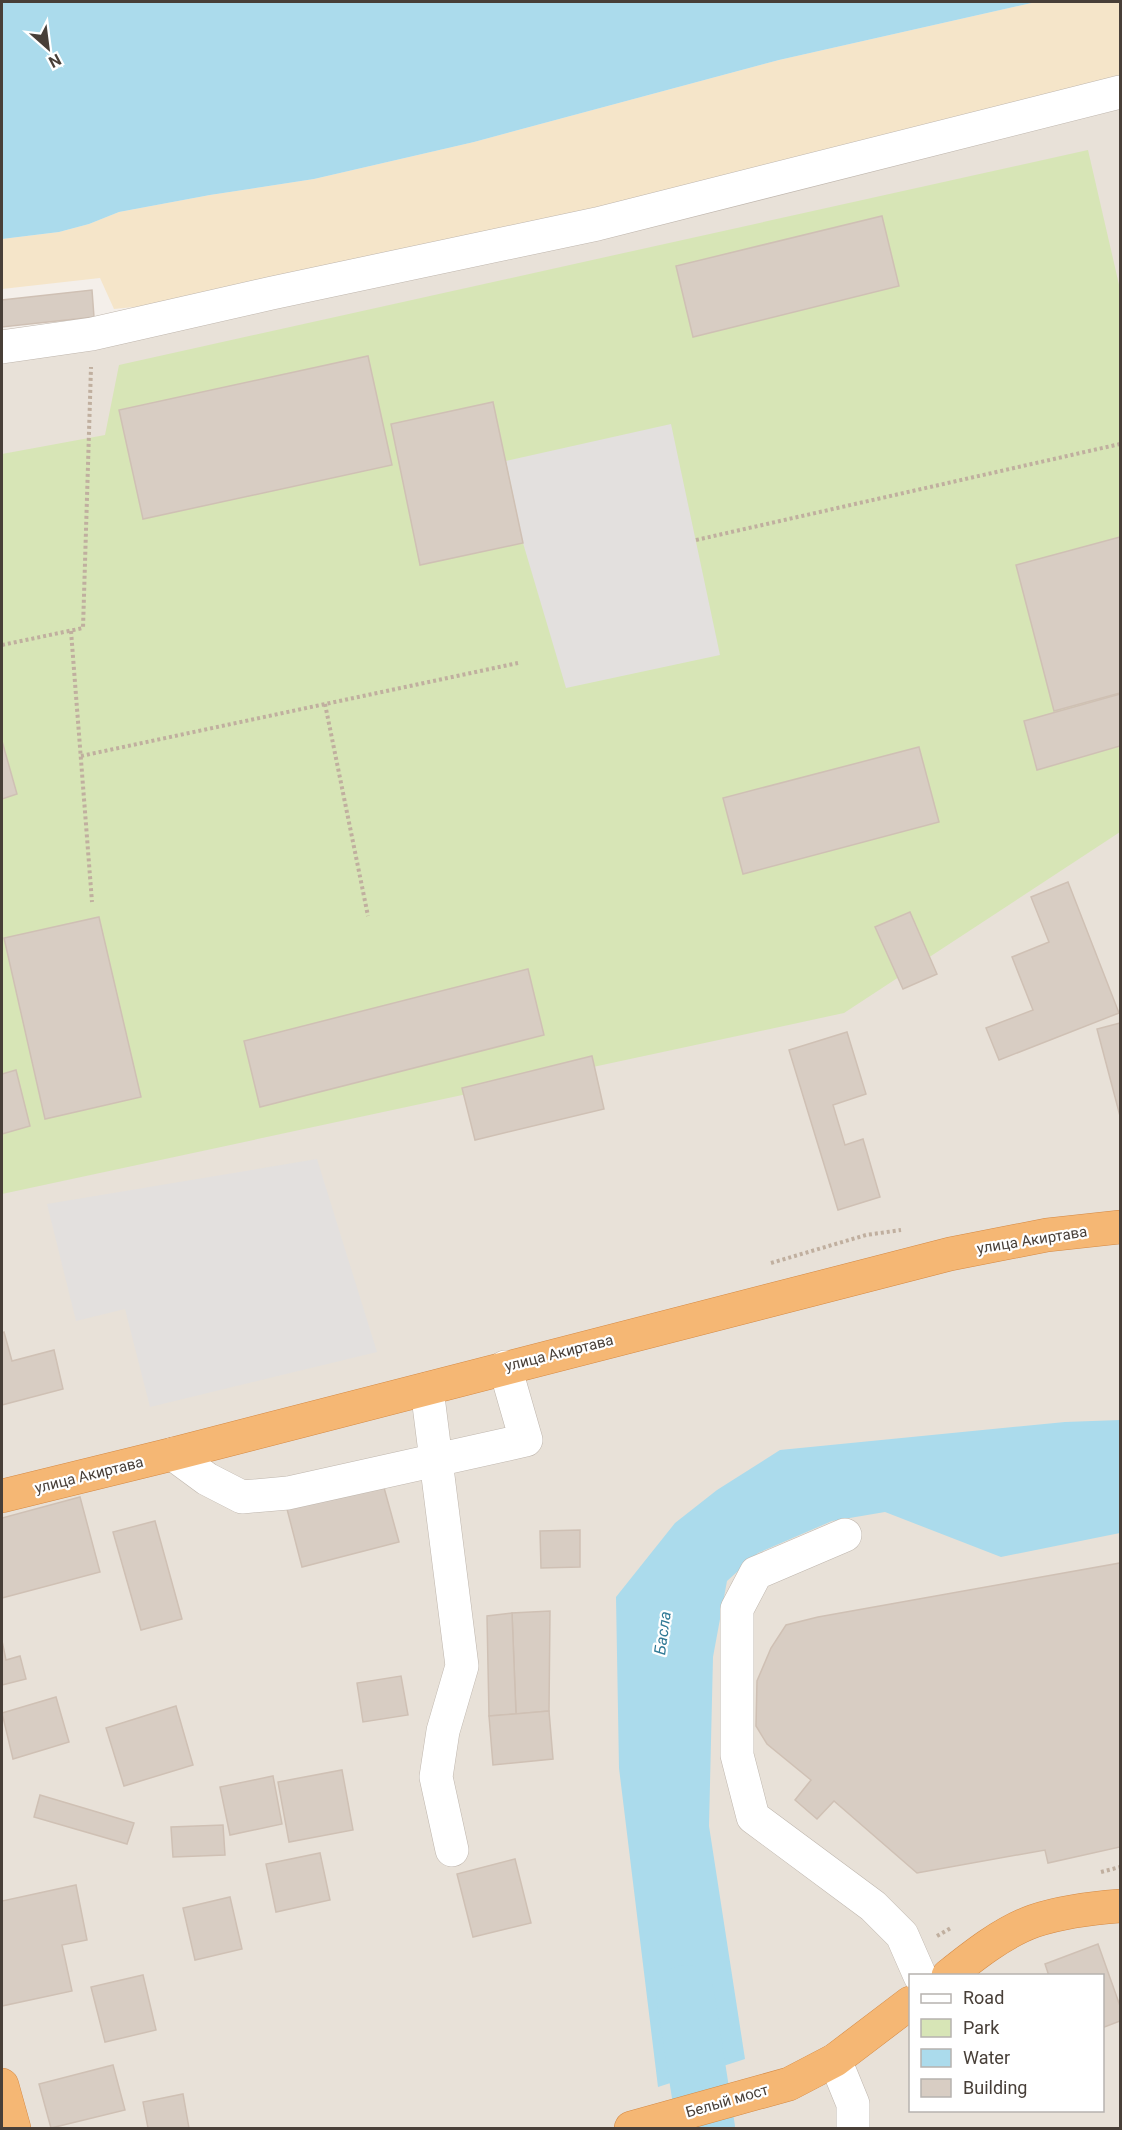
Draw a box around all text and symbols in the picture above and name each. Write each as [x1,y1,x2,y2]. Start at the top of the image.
north arrow [18,18,78,78]
text: N [45,50,64,72]
street label: улица Акиртава [976,1222,1088,1258]
street label: улица Акиртава [503,1331,615,1375]
street label: улица Акиртава [33,1453,145,1497]
water label: Басла [650,1610,675,1656]
legend [909,1974,1104,2112]
text: Road [963,1987,1004,2008]
text: Park [963,2017,1000,2038]
text: Water [963,2047,1010,2068]
text: Building [963,2077,1027,2098]
street label: Белый мост [684,2081,770,2121]

